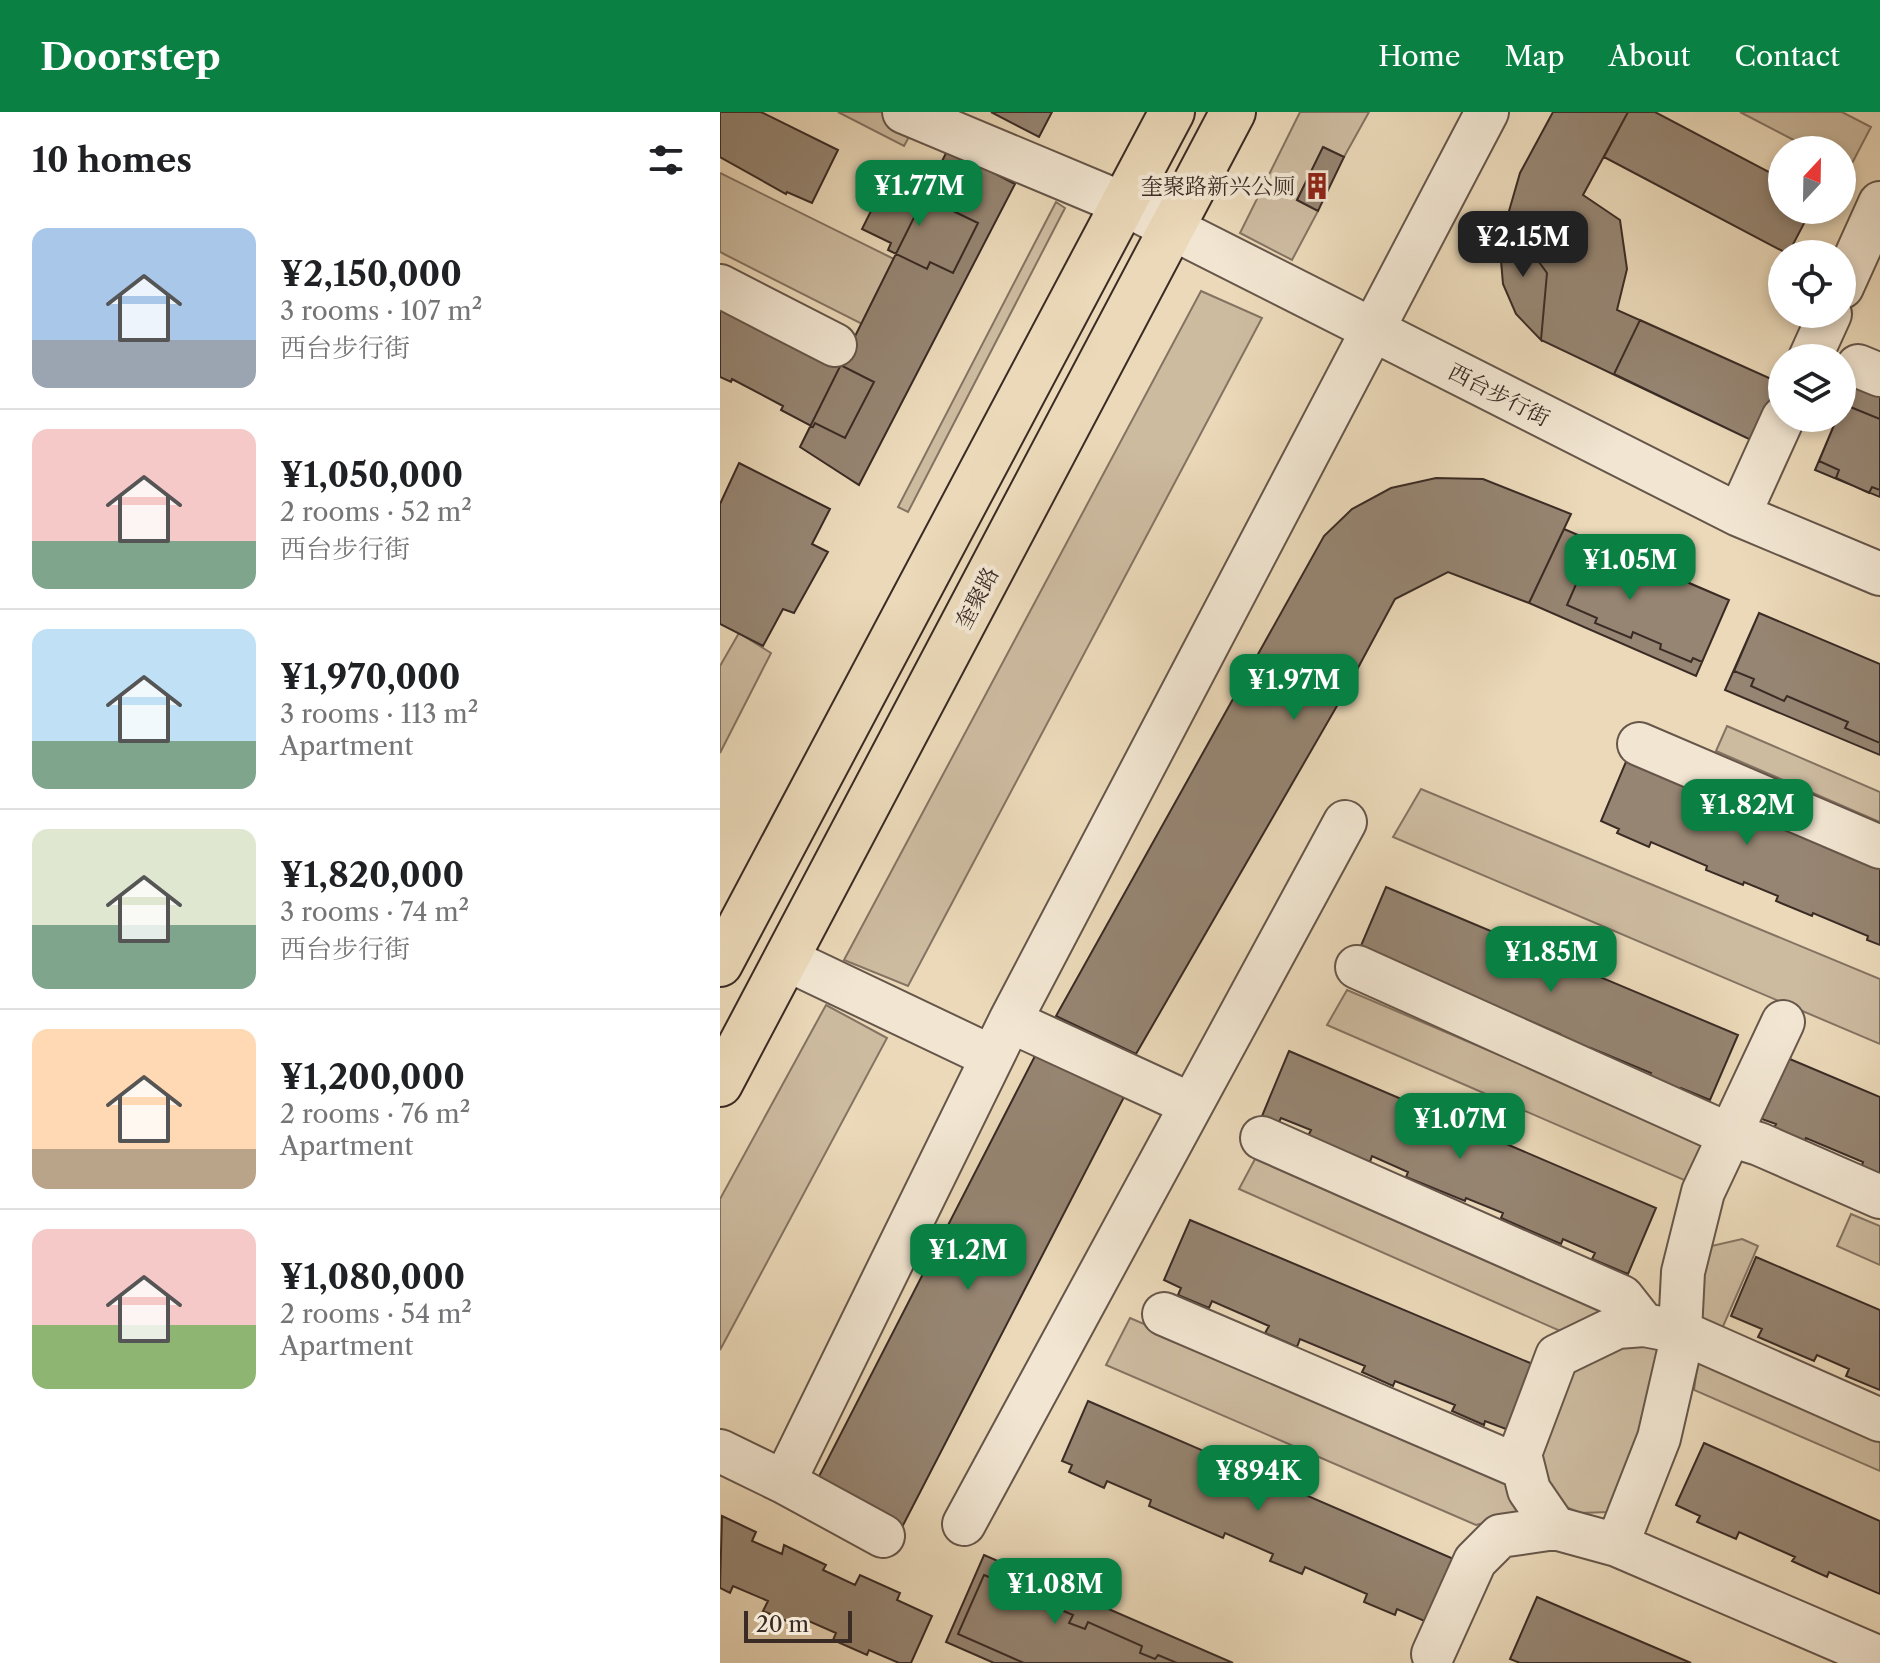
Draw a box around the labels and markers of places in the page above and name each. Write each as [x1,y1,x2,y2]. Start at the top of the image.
pin: ¥1.77M [854,160,984,228]
building icon: 奎聚路新兴公厕 [1302,171,1332,201]
place label: 奎聚路新兴公厕 [1141,173,1295,200]
pin: ¥2.15M [1458,211,1588,279]
pin: ¥1.05M [1565,534,1695,602]
pin: ¥1.97M [1229,654,1359,722]
pin: ¥1.82M [1682,779,1812,847]
pin: ¥1.85M [1486,926,1616,994]
pin: ¥1.07M [1395,1093,1525,1161]
pin: ¥1.2M [912,1224,1024,1292]
pin: ¥894K [1202,1445,1314,1513]
pin: ¥1.08M [990,1558,1120,1626]

